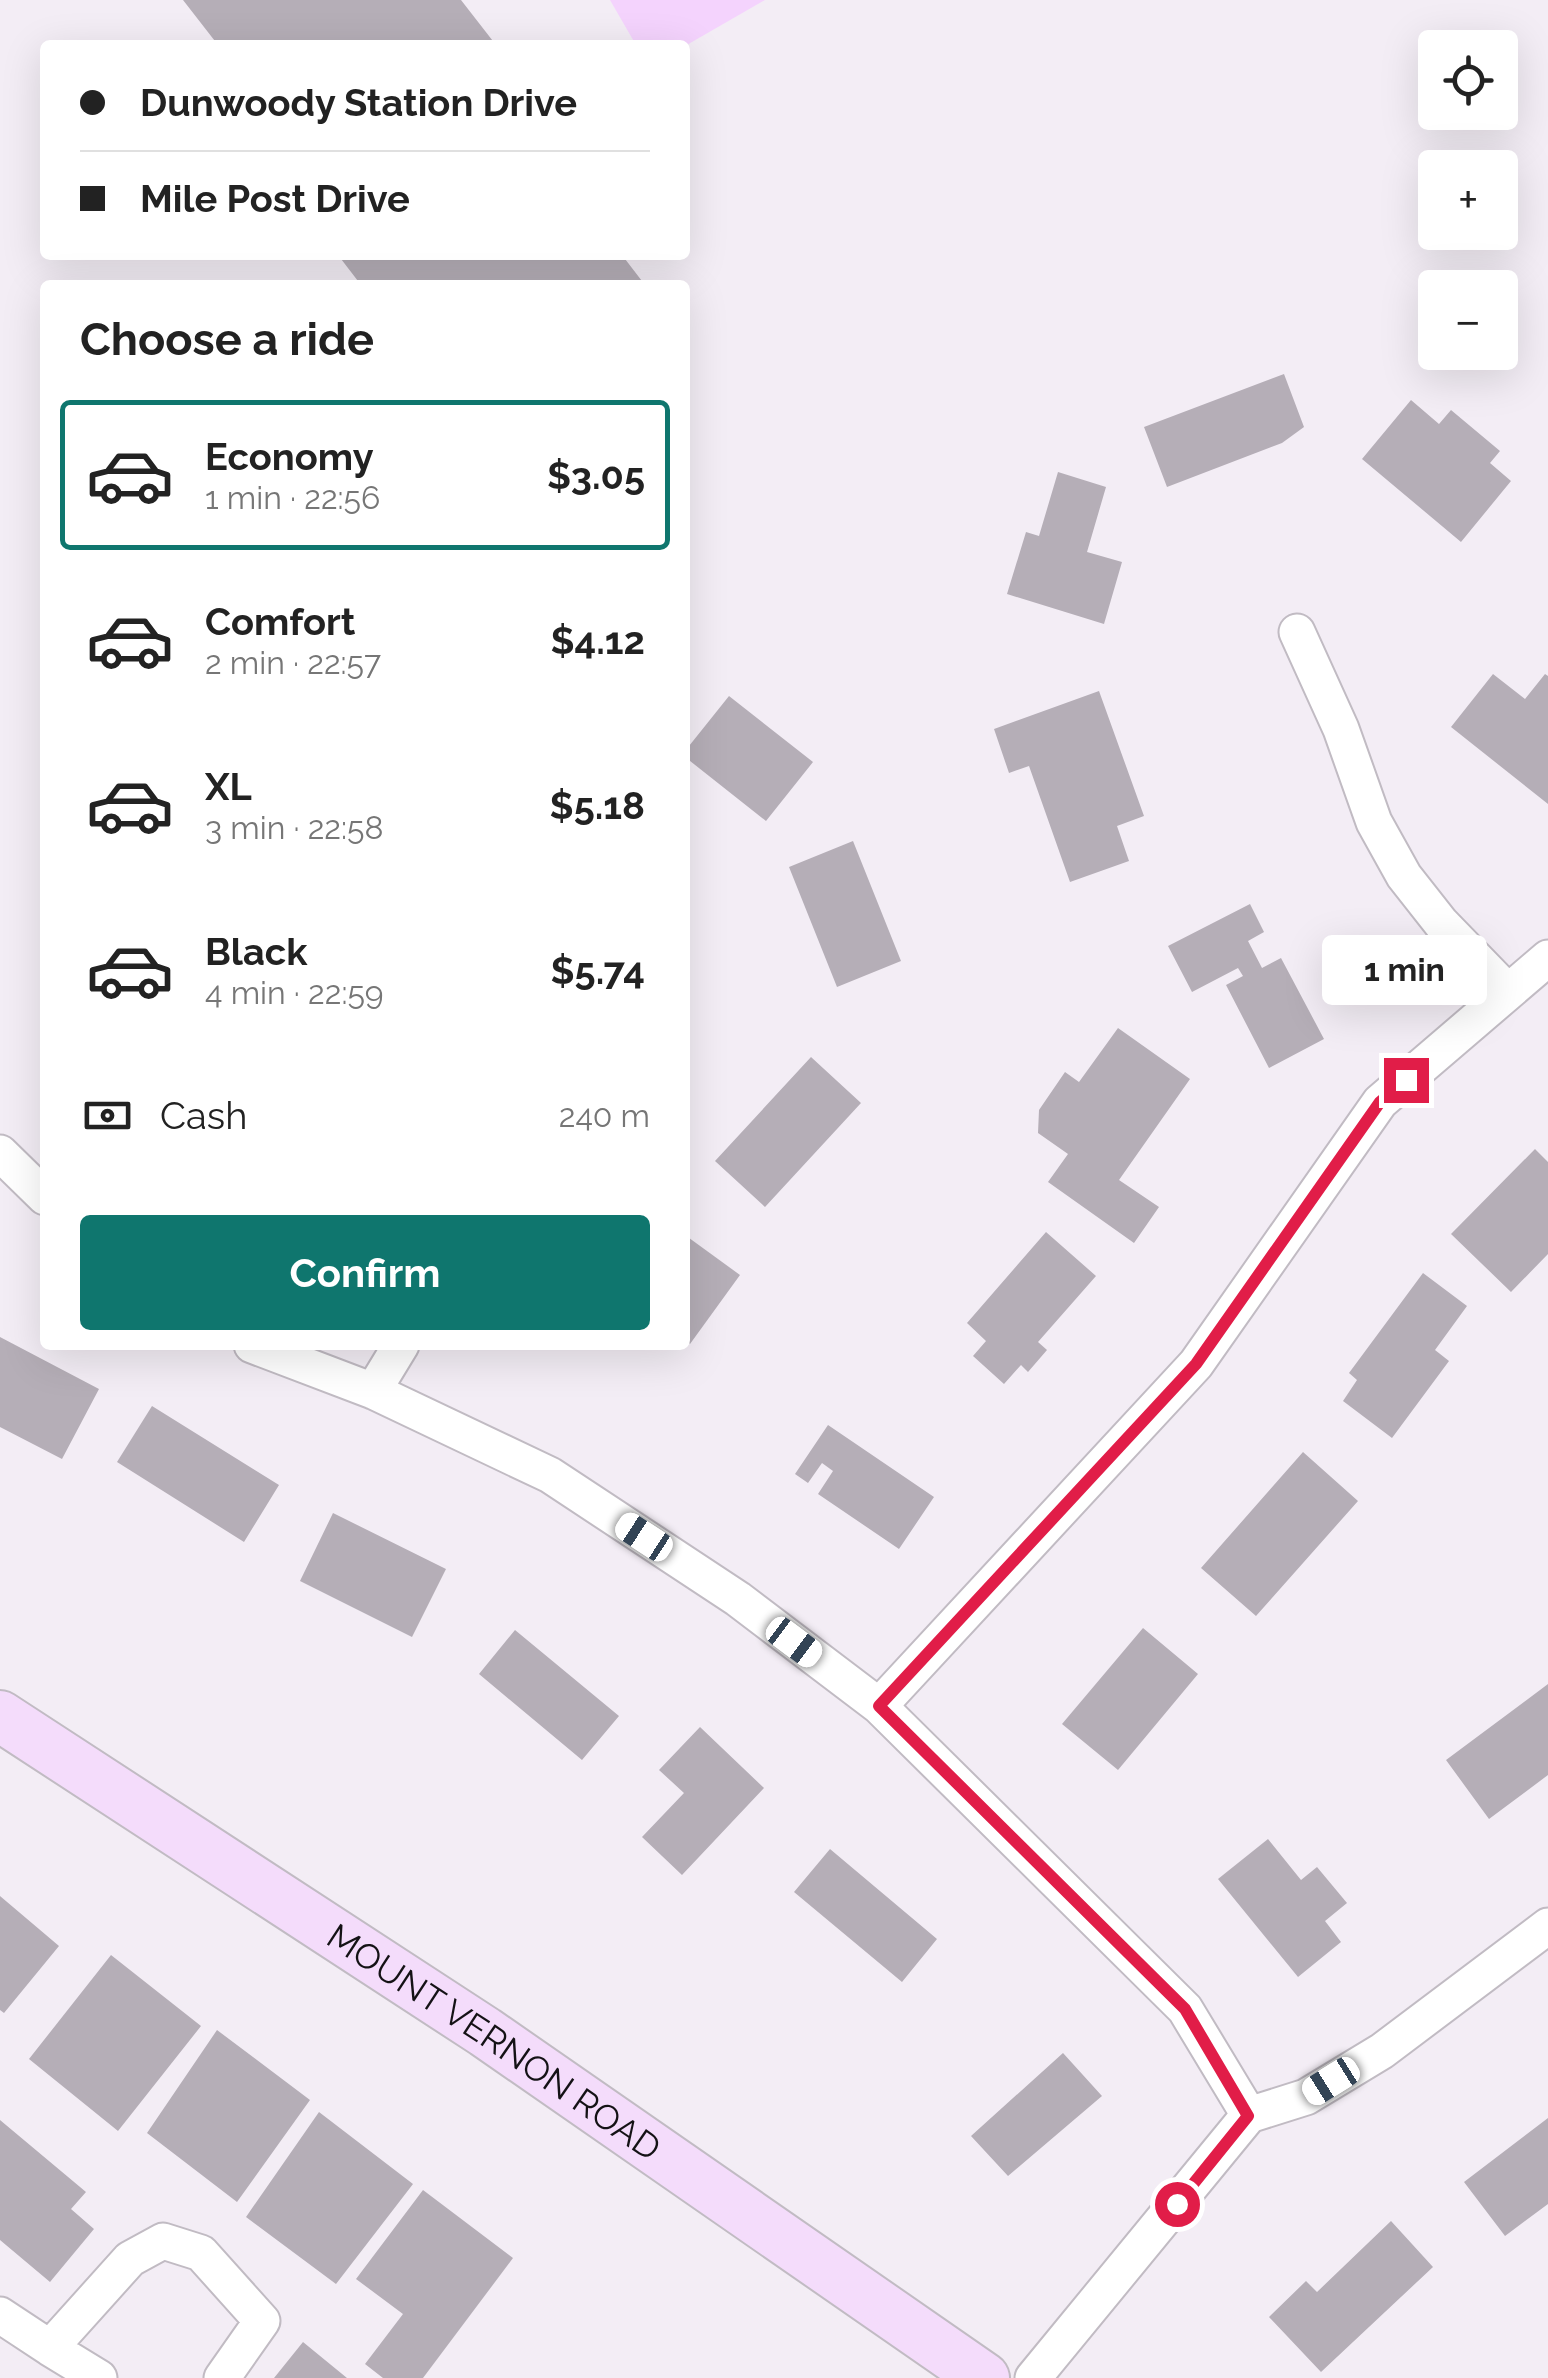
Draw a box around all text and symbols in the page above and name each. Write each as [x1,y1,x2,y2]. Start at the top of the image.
map controls [1418,30,1518,370]
button: locate [1418,30,1518,130]
text: Dunwoody Station Drive [140,80,577,125]
button: + [1418,150,1518,250]
text: Mile Post Drive [140,176,410,221]
button: − [1418,270,1518,370]
text: Choose a ride [80,313,374,366]
icon: car [85,430,175,520]
text: Economy [205,434,374,479]
text: $3.05 [547,453,645,498]
text: 1 min · 22:56 [205,479,380,516]
icon: car [85,595,175,685]
text: Comfort [205,599,355,644]
text: $4.12 [550,618,645,663]
text: 2 min · 22:57 [205,644,381,681]
icon: car [85,760,175,850]
text: XL [205,764,252,809]
text: $5.18 [550,783,645,828]
text: 3 min · 22:58 [205,809,383,846]
icon: car [85,925,175,1015]
text: Black [205,929,307,974]
callout: 1 min [1324,935,1488,1005]
text: $5.74 [551,948,645,993]
text: 1 min [1364,951,1445,988]
text: 4 min · 22:59 [205,974,384,1011]
route end [1384,1058,1429,1103]
icon: cash [80,1088,135,1143]
text: Cash [160,1093,247,1138]
text: 240 m [559,1097,650,1134]
button: Confirm [80,1215,650,1330]
car [611,1508,677,1566]
car [761,1612,827,1672]
street label: MOUNT VERNON ROAD [320,1915,669,2168]
car [1298,2052,1364,2110]
route start [1155,2182,1200,2227]

